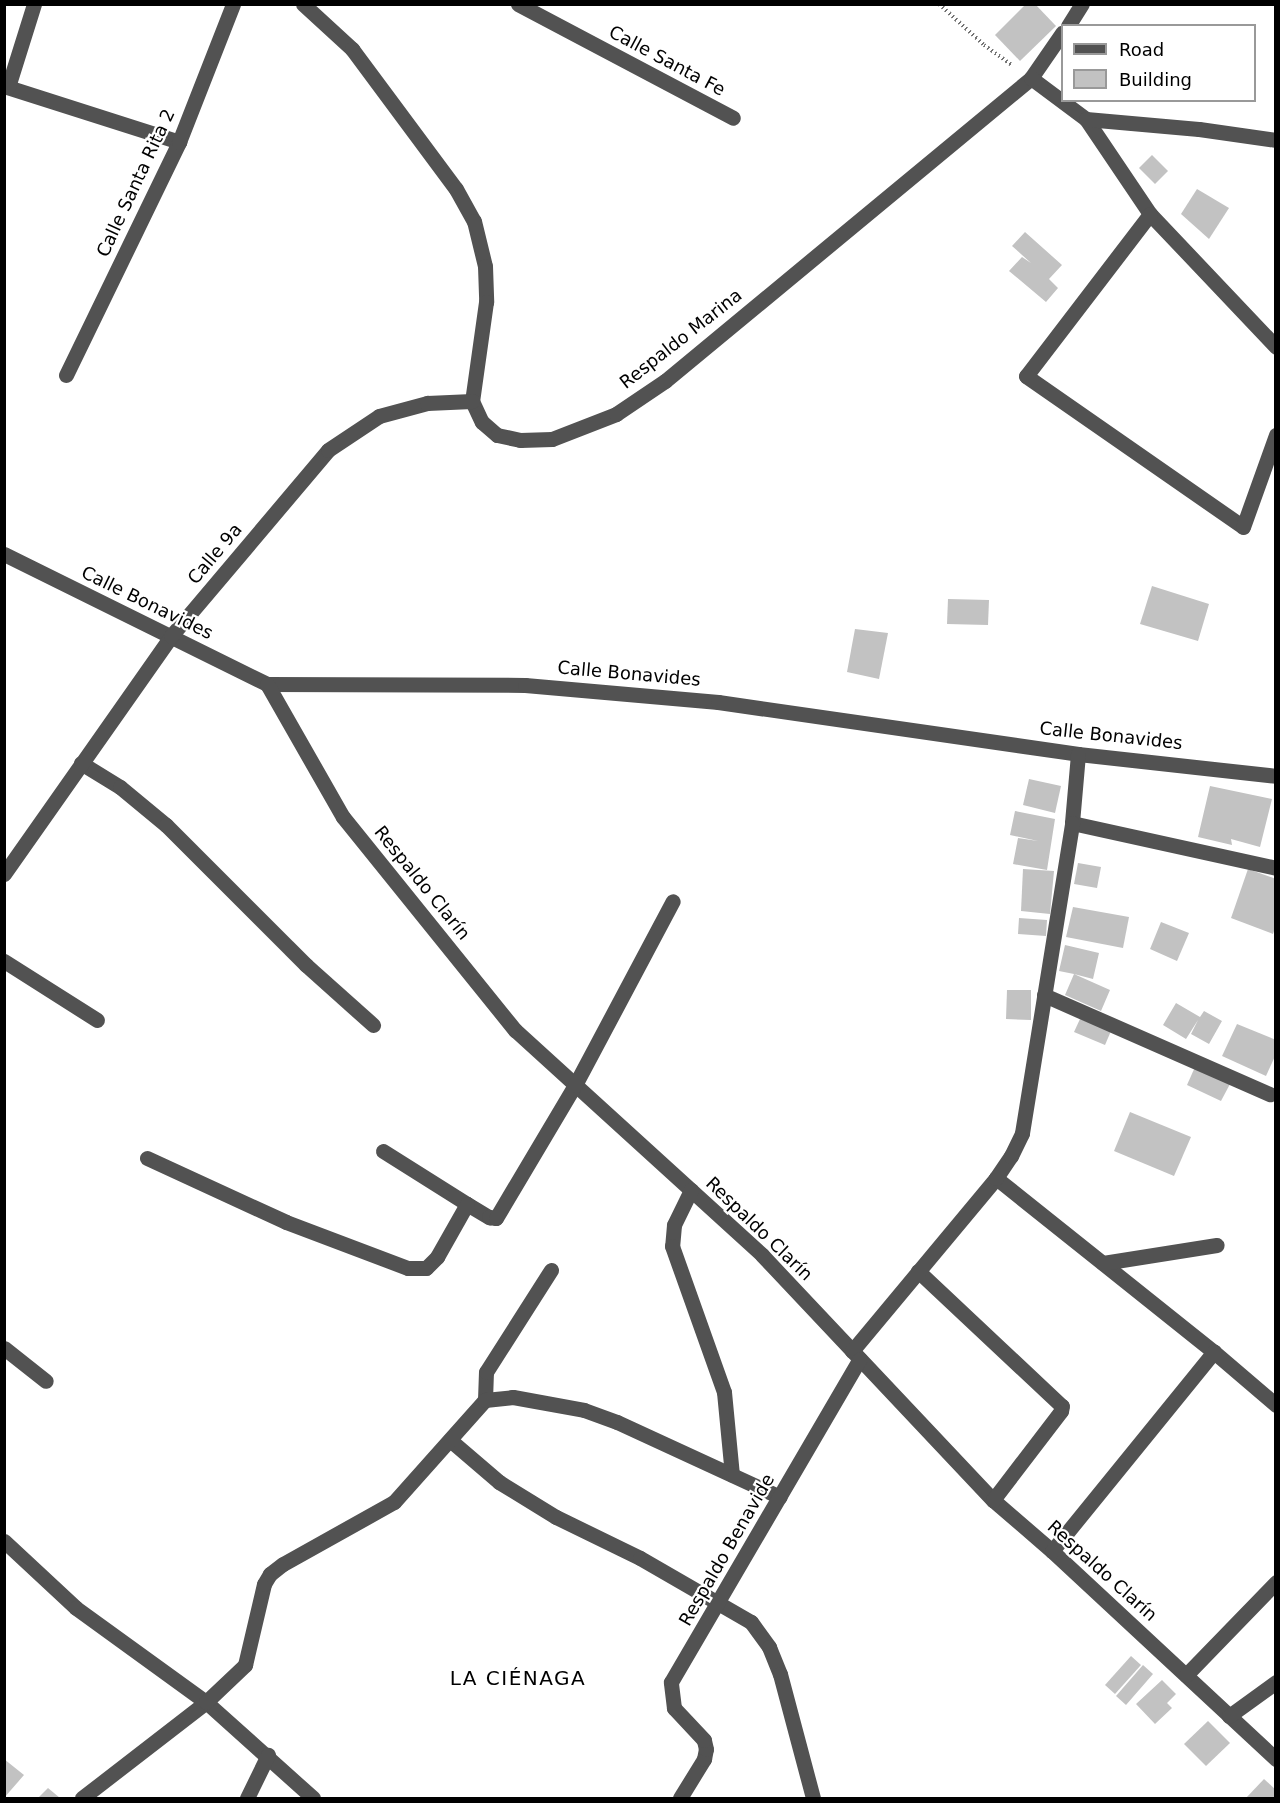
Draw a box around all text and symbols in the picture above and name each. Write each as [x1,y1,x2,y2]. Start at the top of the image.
street label: Calle Santa Fe [605,21,729,101]
legend [1061,24,1256,102]
text: Road [1119,39,1164,60]
text: Building [1119,69,1192,90]
street label: Calle Santa Rita 2 [92,106,180,260]
street label: Respaldo Marina [616,285,746,393]
street label: Calle 9a [183,519,247,589]
street label: Calle Bonavides [78,562,216,644]
street label: Calle Bonavides [556,657,702,691]
street label: Calle Bonavides [1038,718,1184,754]
street label: Respaldo Clarín [369,822,475,944]
street label: Respaldo Clarín [701,1173,817,1285]
street label: Respaldo Benavide [675,1470,779,1630]
street label: Respaldo Clarín [1043,1516,1161,1626]
district label: LA CIÉNAGA [450,1666,586,1690]

